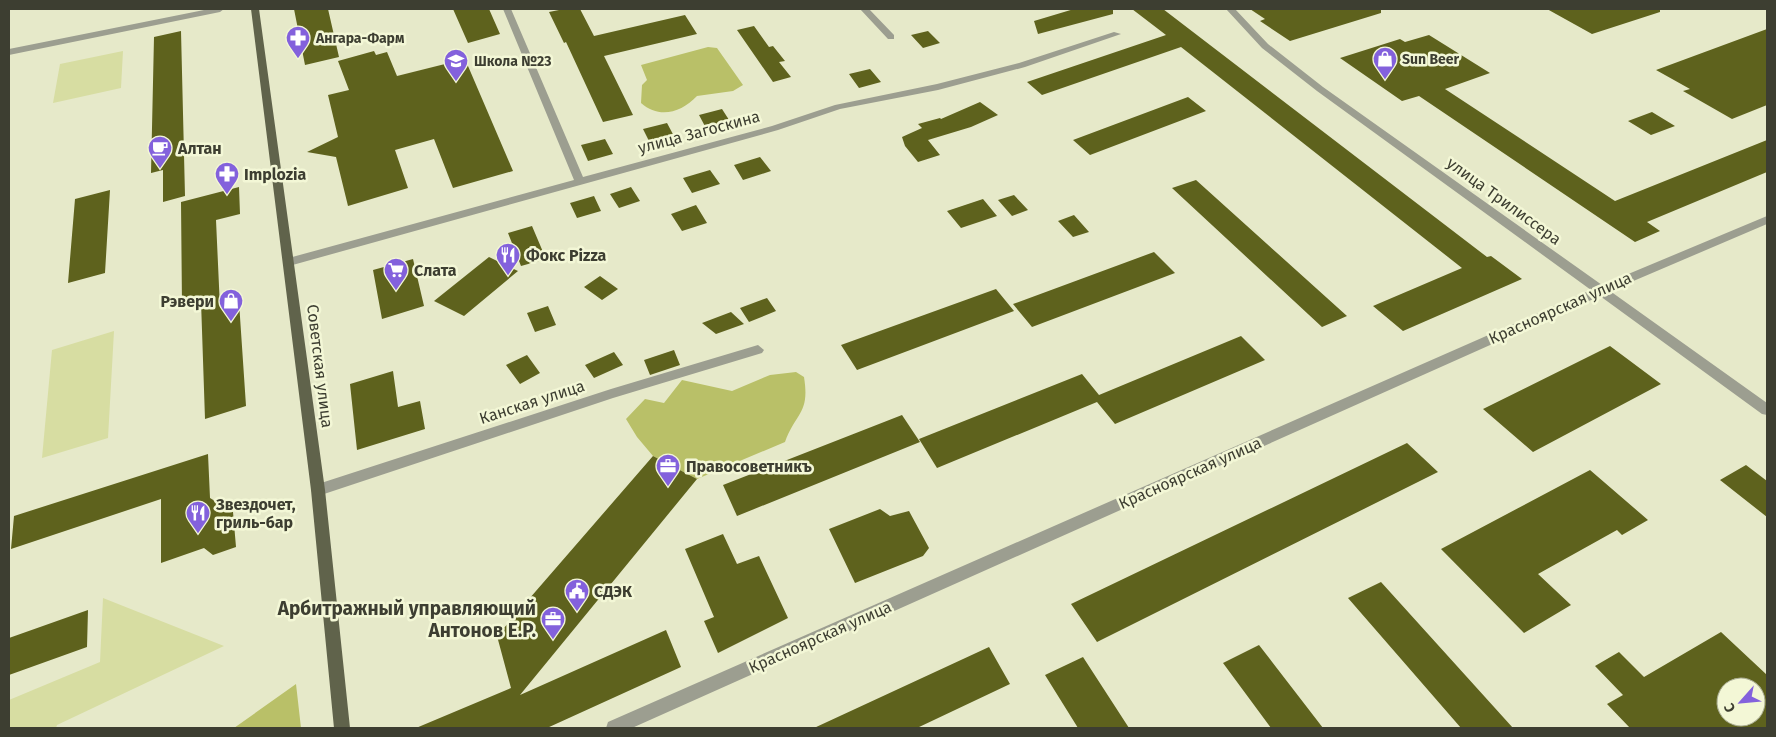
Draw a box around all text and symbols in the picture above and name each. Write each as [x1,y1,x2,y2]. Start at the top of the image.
pharmacy icon: Ангара-Фарм [285,25,311,59]
place label: Ангара-Фарм [315,30,404,47]
shop icon: Sun Beer [1372,46,1398,80]
school or university icon: Школа №23 [443,48,469,82]
place label: Sun Beer [1402,51,1460,68]
place label: Школа №23 [474,53,552,70]
street label: улица Загоскина [636,107,762,157]
cafe icon: Алтан [147,135,173,169]
place label: Алтан [177,139,222,158]
street label: улица Трилиссера [1443,153,1565,249]
pharmacy icon: Implozia [214,161,240,195]
place label: Implozia [244,165,306,184]
restaurant icon: Фокс Pizza [495,242,521,276]
place label: Фокс Pizza [526,246,607,265]
supermarket icon: Слата [383,257,409,291]
place label: Слата [414,261,457,280]
street label: Красноярская улица [1486,268,1634,348]
shop icon: Рэвери [218,288,244,322]
place label: Рэвери [160,292,214,311]
street label: Советская улица [303,303,337,429]
street label: Канская улица [477,376,587,428]
street label: Красноярская улица [1116,433,1264,513]
office icon: Правосоветникъ [655,453,681,487]
place label: Правосоветникъ [686,457,812,476]
place label: Звездочет, гриль-бар [215,495,296,532]
restaurant icon: Звездочет, гриль-бар [185,500,211,534]
public building icon: СДЭК [564,578,590,612]
place label: СДЭК [594,582,633,601]
place label: Арбитражный управляющий Антонов Е.Р. [277,597,536,642]
street label: Красноярская улица [746,597,894,677]
office icon: Арбитражный управляющий Антонов Е.Р. [540,606,566,640]
north arrow [1716,677,1766,727]
text: С [1720,700,1739,715]

